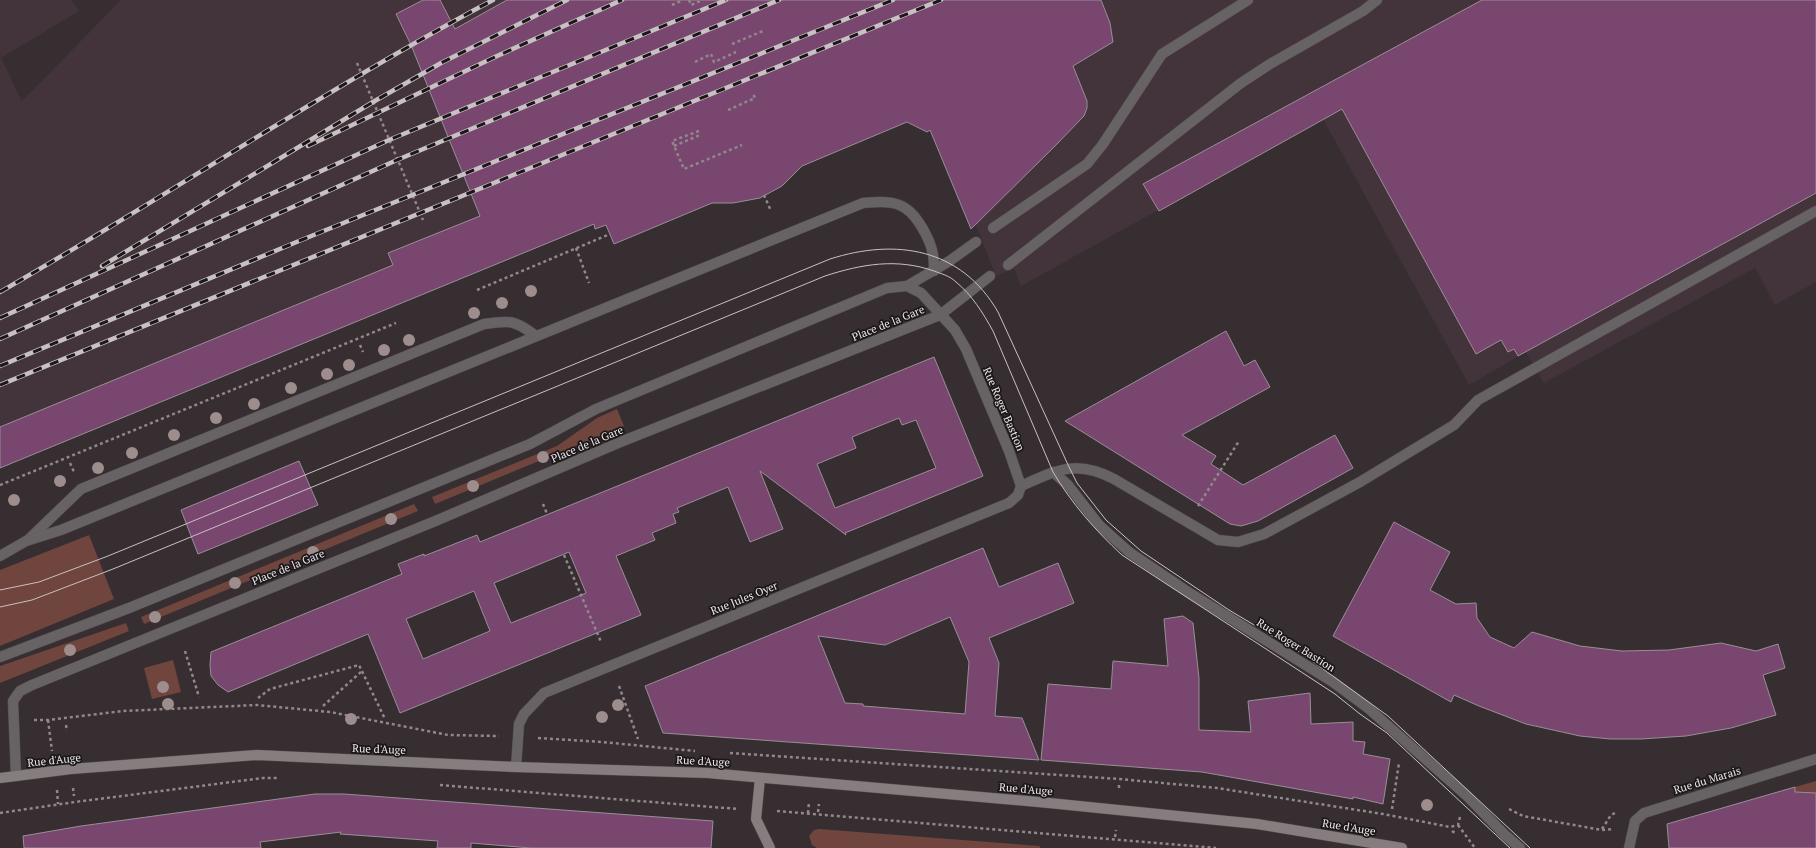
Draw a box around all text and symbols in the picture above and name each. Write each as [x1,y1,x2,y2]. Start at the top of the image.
street label: Place de la Gare [850,302,927,344]
street label: Rue Roger Bastion [980,365,1028,453]
street label: Place de la Gare [549,422,626,466]
street label: Place de la Gare [250,546,327,588]
street label: Rue Jules Oyer [708,578,780,618]
street label: Rue Roger Bastion [1254,615,1338,675]
street label: Rue d'Auge [352,741,407,757]
street label: Rue d'Auge [26,750,82,770]
street label: Rue d'Auge [676,753,731,769]
street label: Rue du Marais [1672,763,1743,797]
street label: Rue d'Auge [999,780,1054,798]
street label: Rue d'Auge [1321,816,1377,838]

